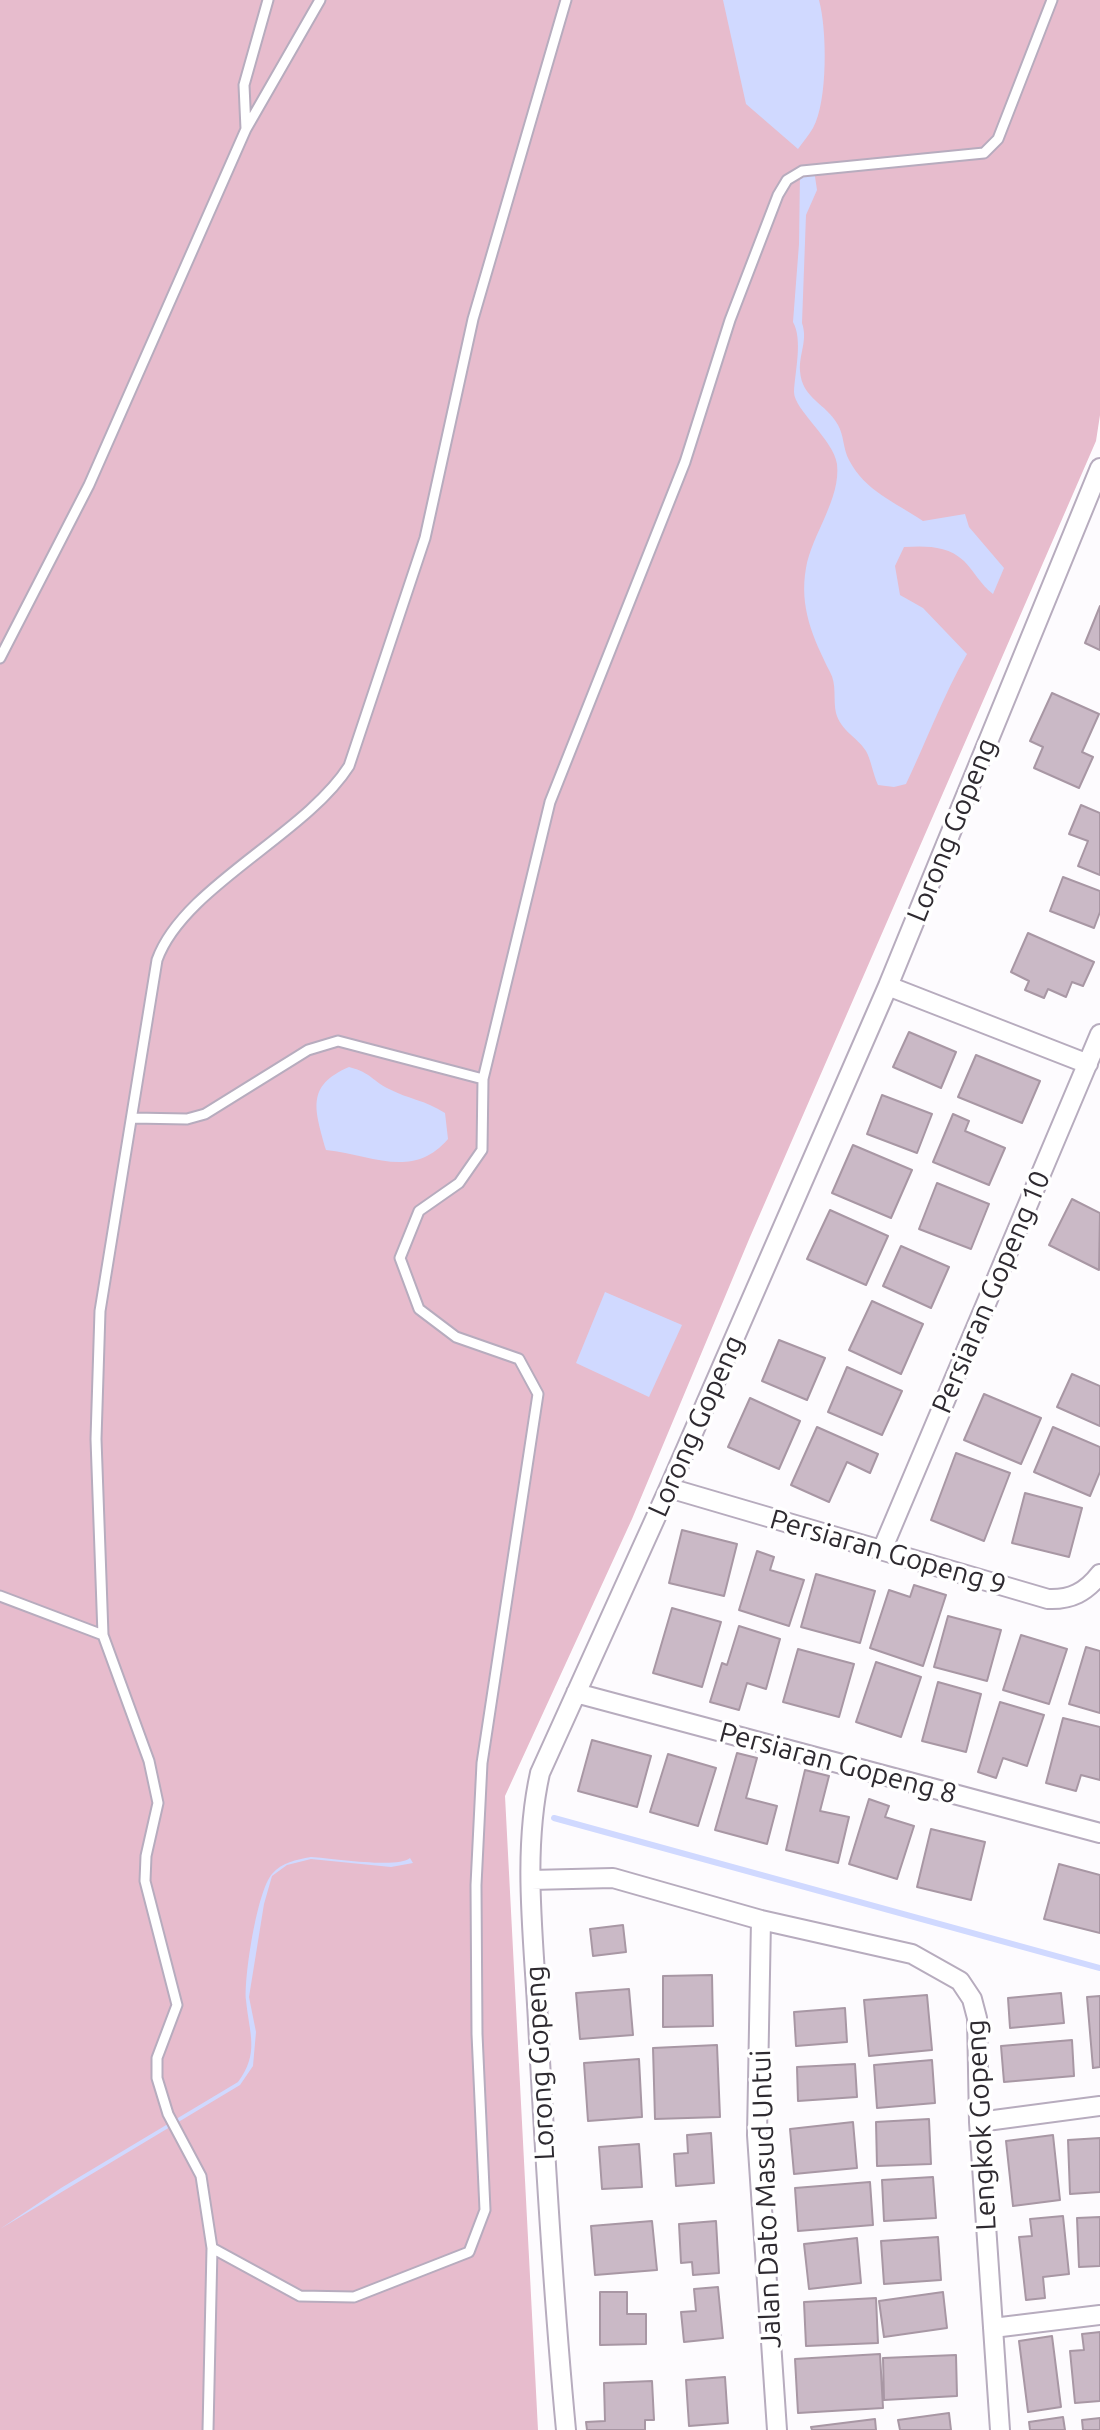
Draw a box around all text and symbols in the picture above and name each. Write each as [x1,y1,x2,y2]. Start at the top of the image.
street label: Lorong Gopeng [900,733,1004,927]
street label: Persiaran Gopeng 10 [925,1166,1057,1418]
street label: Lorong Gopeng [641,1330,751,1522]
street label: Persiaran Gopeng 9 [766,1502,1010,1602]
street label: Persiaran Gopeng 8 [716,1715,960,1811]
street label: Lorong Gopeng [518,1965,562,2161]
street label: Lengkok Gopeng [959,2019,1003,2231]
street label: Jalan Dato Masud Untui [744,2049,788,2349]

